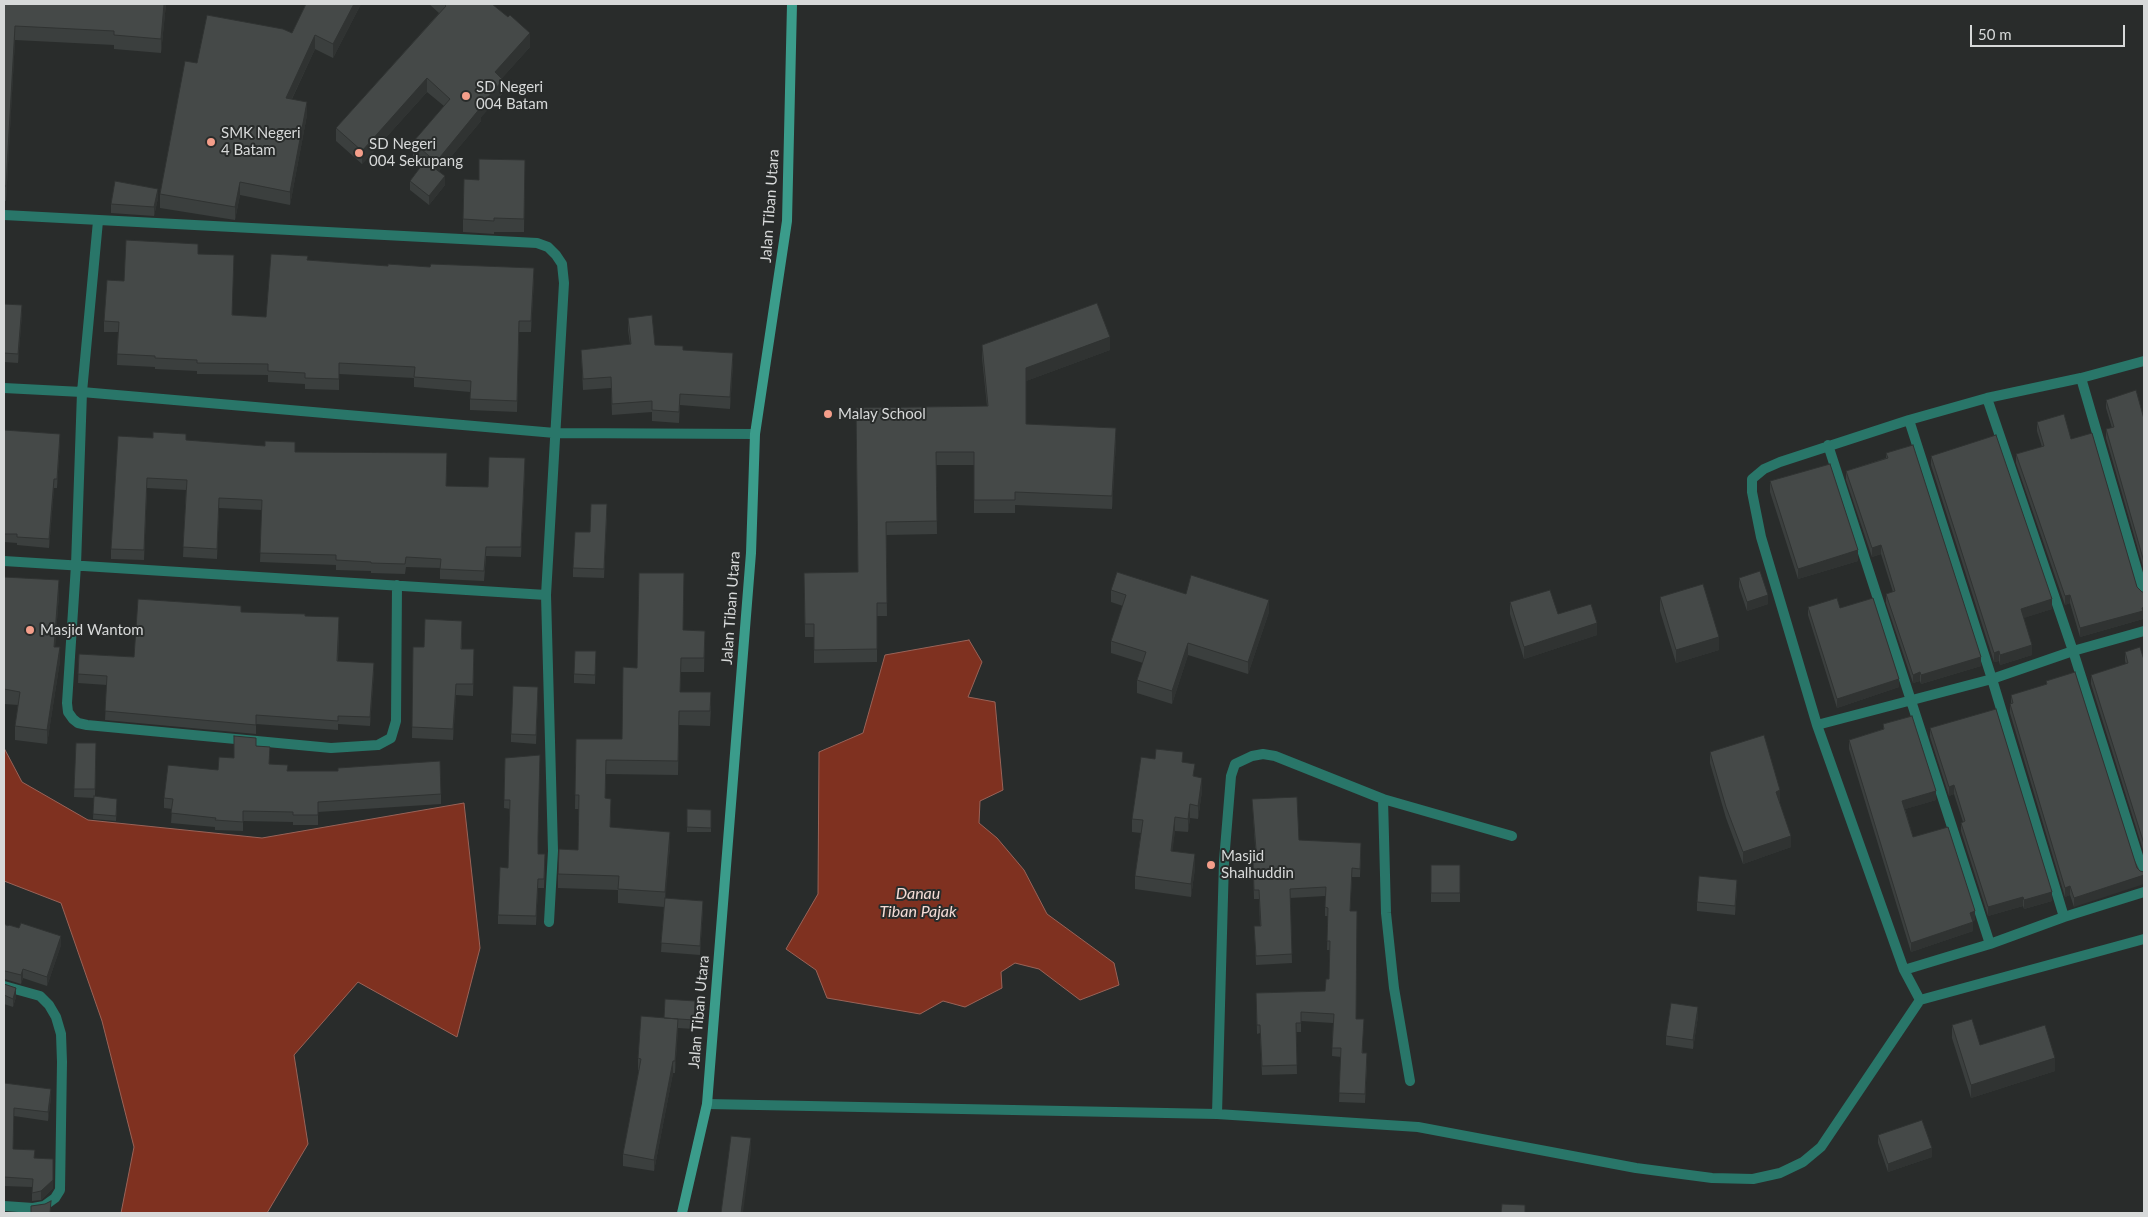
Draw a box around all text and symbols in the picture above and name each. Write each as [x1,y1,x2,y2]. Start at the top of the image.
scale bar [1973,15,2128,47]
text: 50 m [1978,25,2012,43]
place label: SD Negeri 004 Batam [476,78,548,113]
marker: SD Negeri 004 Batam [460,90,472,102]
place label: SMK Negeri 4 Batam [221,124,301,159]
place label: SD Negeri 004 Sekupang [369,135,463,170]
marker: SMK Negeri 4 Batam [205,136,217,148]
marker: SD Negeri 004 Sekupang [353,147,365,159]
street label: Jalan Tiban Utara [757,149,783,263]
place label: Malay School [838,405,926,423]
marker: Malay School [822,408,834,420]
street label: Jalan Tiban Utara [718,551,744,665]
place label: Masjid Wantom [40,621,144,639]
marker: Masjid Wantom [24,624,36,636]
place label: Masjid Shalhuddin [1221,847,1294,882]
marker: Masjid Shalhuddin [1205,859,1217,871]
water label: Danau Tiban Pajak [879,884,957,922]
street label: Jalan Tiban Utara [685,955,713,1069]

